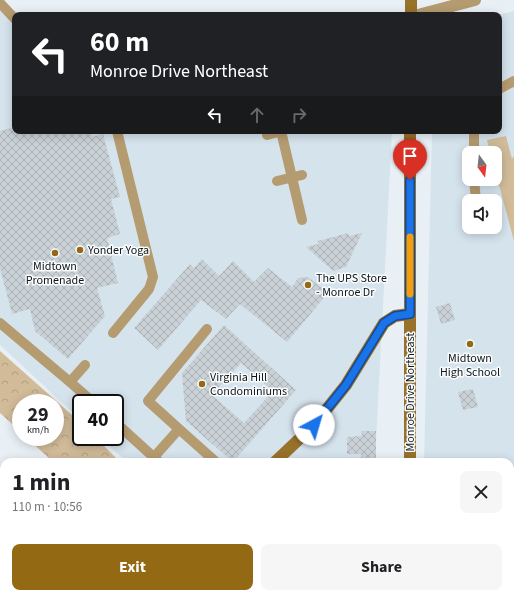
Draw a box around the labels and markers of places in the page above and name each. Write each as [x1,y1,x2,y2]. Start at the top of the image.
pin [393,139,427,180]
place label: Yonder Yoga [87,242,149,259]
marker: Yonder Yoga [75,245,85,255]
marker: Midtown Promenade [50,248,60,258]
place label: Midtown Promenade [26,258,84,289]
place label: The UPS Store - Monroe Dr [316,270,387,301]
marker: The UPS Store - Monroe Dr [303,280,313,290]
marker: Midtown High School [465,339,475,349]
place label: Midtown High School [440,350,500,381]
place label: Virginia Hill Condominiums [210,369,287,400]
marker: Virginia Hill Condominiums [197,379,207,389]

